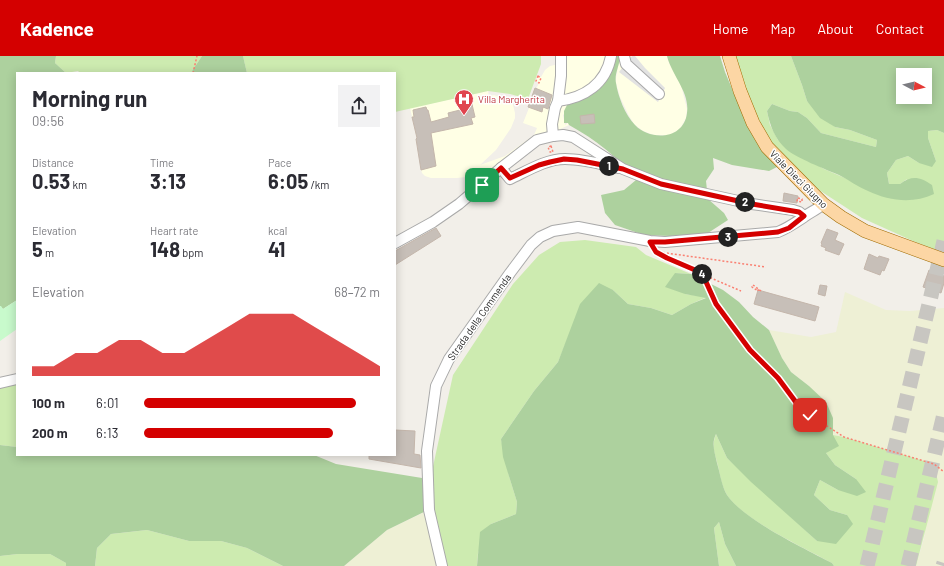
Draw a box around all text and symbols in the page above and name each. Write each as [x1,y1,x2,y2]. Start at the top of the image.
text: Kadence [20,17,94,40]
text: Home [713,20,749,37]
text: Map [771,20,795,37]
text: About [817,20,854,37]
text: Contact [876,20,924,37]
north arrow [896,68,932,104]
map controls [896,68,932,104]
text: Morning run [32,85,147,111]
button: share [338,85,380,127]
hospital icon: Villa Margherita [453,88,475,116]
place label: Villa Margherita [478,93,545,105]
text: 09:56 [32,113,64,129]
street label: Viale Dieci Giugno [767,147,831,211]
text: Distance [32,156,74,169]
text: Time [150,156,174,169]
text: Pace [268,156,292,169]
pin: 1 [599,156,619,176]
text: 1 [607,159,611,172]
pin [465,168,499,202]
text: 0.53 [32,169,70,193]
text: 3:13 [150,169,186,193]
text: 6:05 [268,169,308,193]
icon: arrive [471,174,493,196]
text: km [70,178,87,191]
text: /km [308,178,329,191]
pin: 2 [735,192,755,212]
text: 2 [742,195,748,208]
text: Elevation [32,224,76,237]
text: Heart rate [150,224,198,237]
text: kcal [268,224,287,237]
pin: 3 [718,227,738,247]
text: 3 [725,230,731,243]
text: 5 [32,237,43,261]
text: 148 [150,237,180,261]
text: 41 [268,237,285,261]
text: m [43,246,54,259]
text: bpm [180,246,203,259]
pin: 4 [692,264,712,284]
text: 4 [699,267,705,280]
street label: Strada della Commenda [445,272,513,362]
text: Elevation [32,284,84,300]
text: 68–72 m [334,284,380,300]
text: 100 m [32,395,65,411]
text: 6:01 [96,395,119,411]
pin [793,398,827,432]
icon: check [799,404,821,426]
text: 200 m [32,425,68,441]
text: 6:13 [96,425,118,441]

